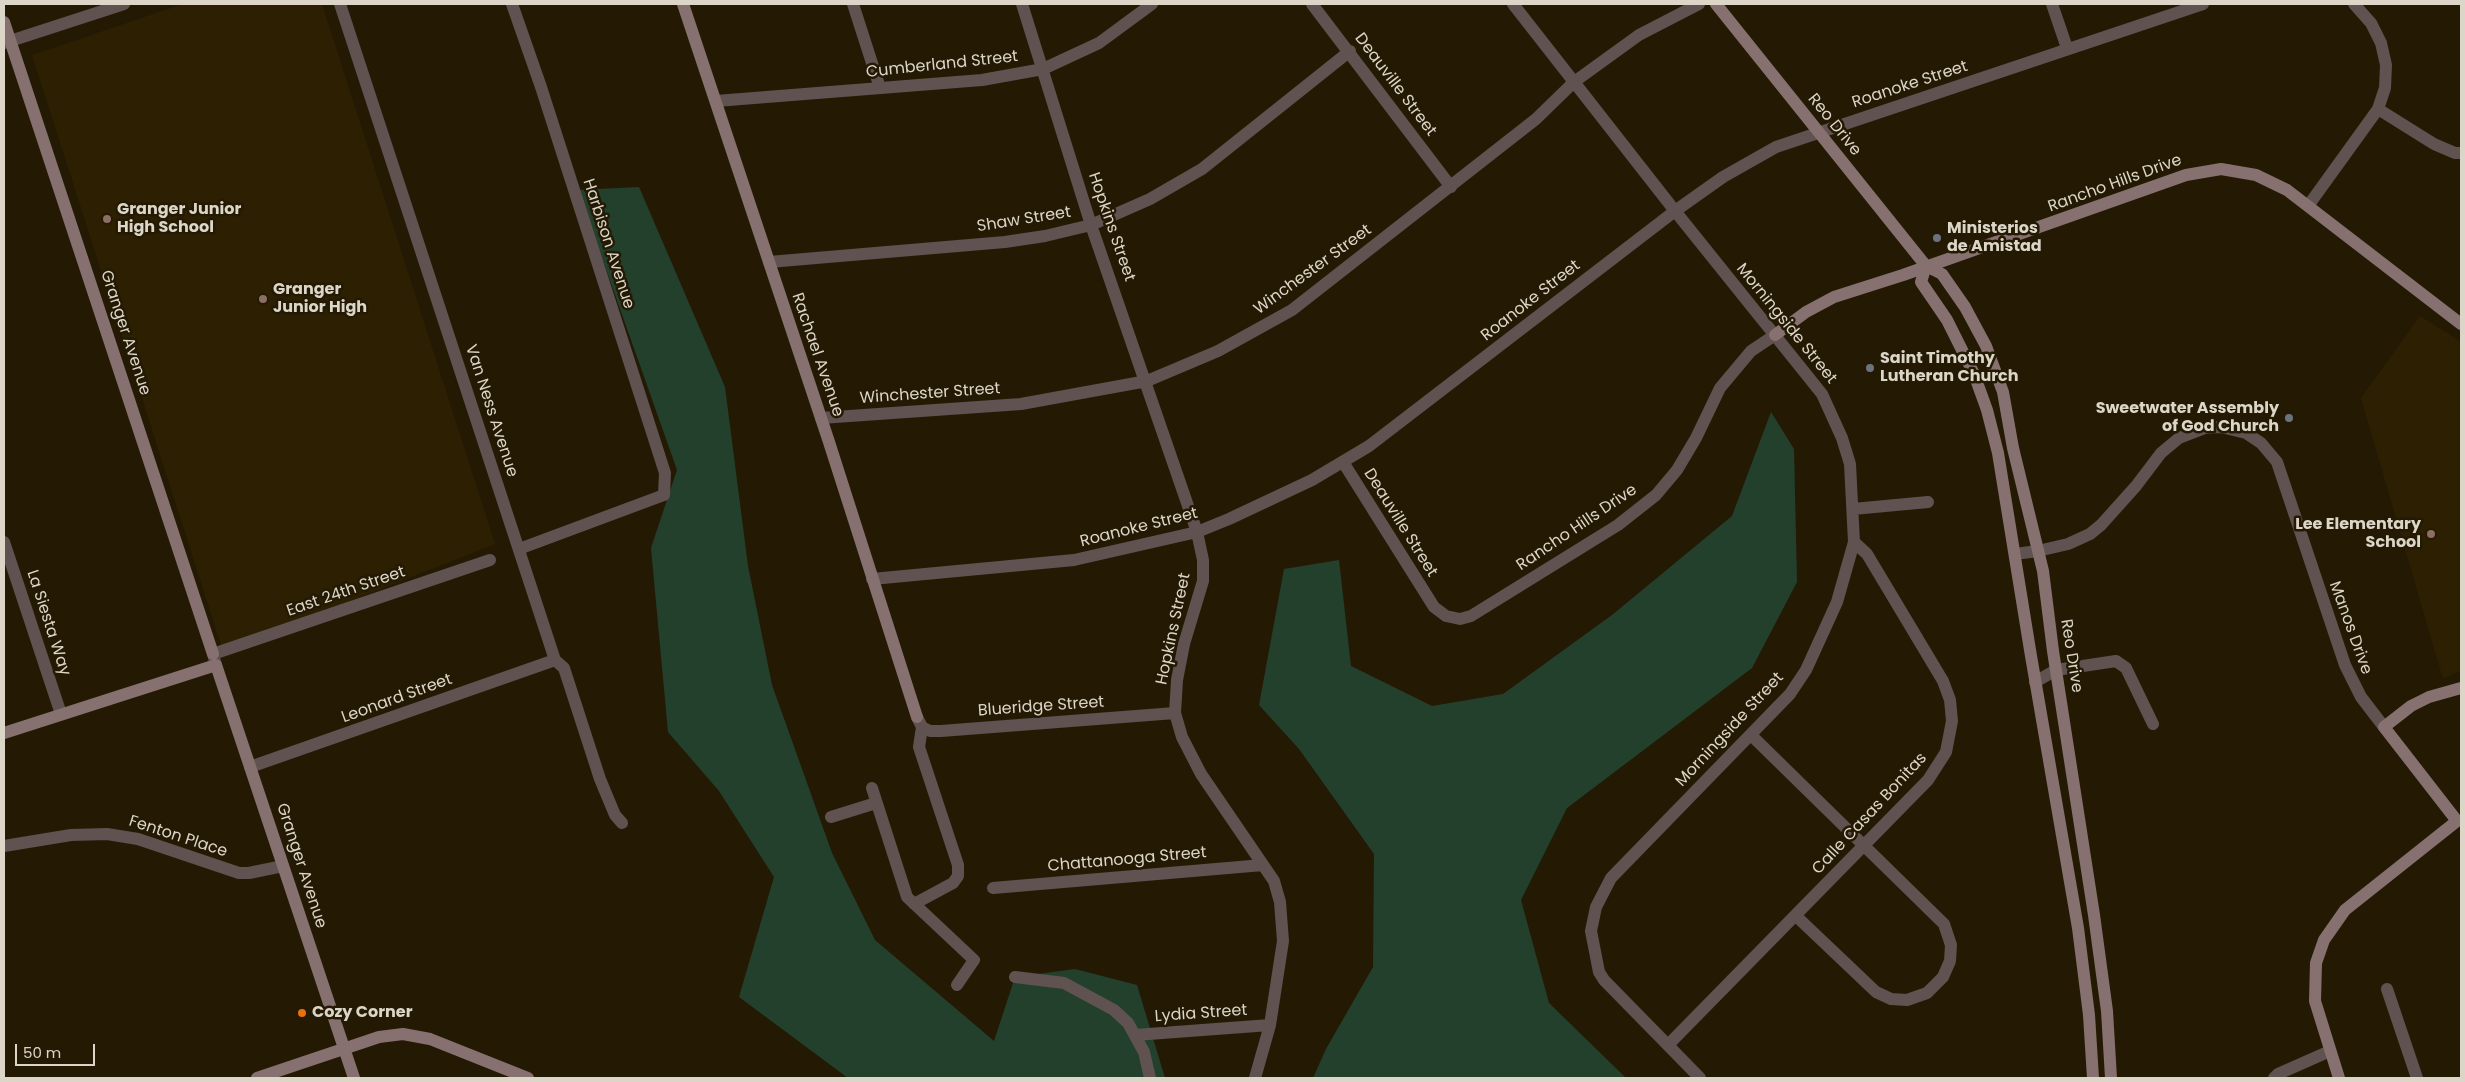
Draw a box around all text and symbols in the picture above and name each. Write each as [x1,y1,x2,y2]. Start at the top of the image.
street label: Deauville Street [1350,30,1440,140]
street label: Cumberland Street [865,47,1019,83]
street label: Roanoke Street [1850,57,1970,113]
street label: Reo Drive [1803,90,1865,160]
street label: Rancho Hills Drive [2046,151,2184,217]
street label: Hopkins Street [1083,170,1139,284]
street label: Harbison Avenue [578,176,638,312]
place label: Granger Junior High School [117,200,241,238]
street label: Shaw Street [976,203,1072,237]
marker: Granger Junior High School [101,213,113,225]
place label: Ministerios de Amistad [1947,219,2042,257]
street label: Winchester Street [1250,221,1376,319]
marker: Ministerios de Amistad [1931,232,1943,244]
street label: Roanoke Street [1478,256,1584,346]
street label: Morningside Street [1732,260,1840,388]
street label: Granger Avenue [96,268,154,398]
place label: Granger Junior High [273,280,367,318]
street label: Rachael Avenue [787,291,847,419]
marker: Granger Junior High [257,293,269,305]
street label: Van Ness Avenue [460,342,522,480]
place label: Saint Timothy Lutheran Church [1880,349,2019,387]
marker: Saint Timothy Lutheran Church [1864,362,1876,374]
street label: Winchester Street [859,380,1001,408]
place label: Sweetwater Assembly of God Church [2096,399,2279,437]
marker: Sweetwater Assembly of God Church [2283,412,2295,424]
street label: Deauville Street [1359,465,1441,581]
street label: Rancho Hills Drive [1513,481,1641,575]
street label: Roanoke Street [1078,504,1200,552]
place label: Lee Elementary School [2295,515,2421,553]
marker: Lee Elementary School [2425,528,2437,540]
street label: East 24th Street [284,563,408,621]
street label: La Siesta Way [22,568,74,678]
street label: Hopkins Street [1153,571,1195,687]
street label: Manos Drive [2324,579,2376,677]
street label: Reo Drive [2056,618,2086,694]
street label: Morningside Street [1672,669,1788,791]
street label: Leonard Street [339,670,455,728]
street label: Blueridge Street [977,693,1105,721]
street label: Calle Casas Bonitas [1809,749,1931,879]
street label: Granger Avenue [272,801,330,931]
street label: Fenton Place [126,812,230,862]
street label: Chattanooga Street [1047,843,1207,877]
street label: Lydia Street [1154,1001,1248,1027]
place label: Cozy Corner [312,1003,413,1023]
marker: Cozy Corner [296,1007,308,1019]
scale bar [18,1034,98,1066]
text: 50 m [23,1042,61,1063]

